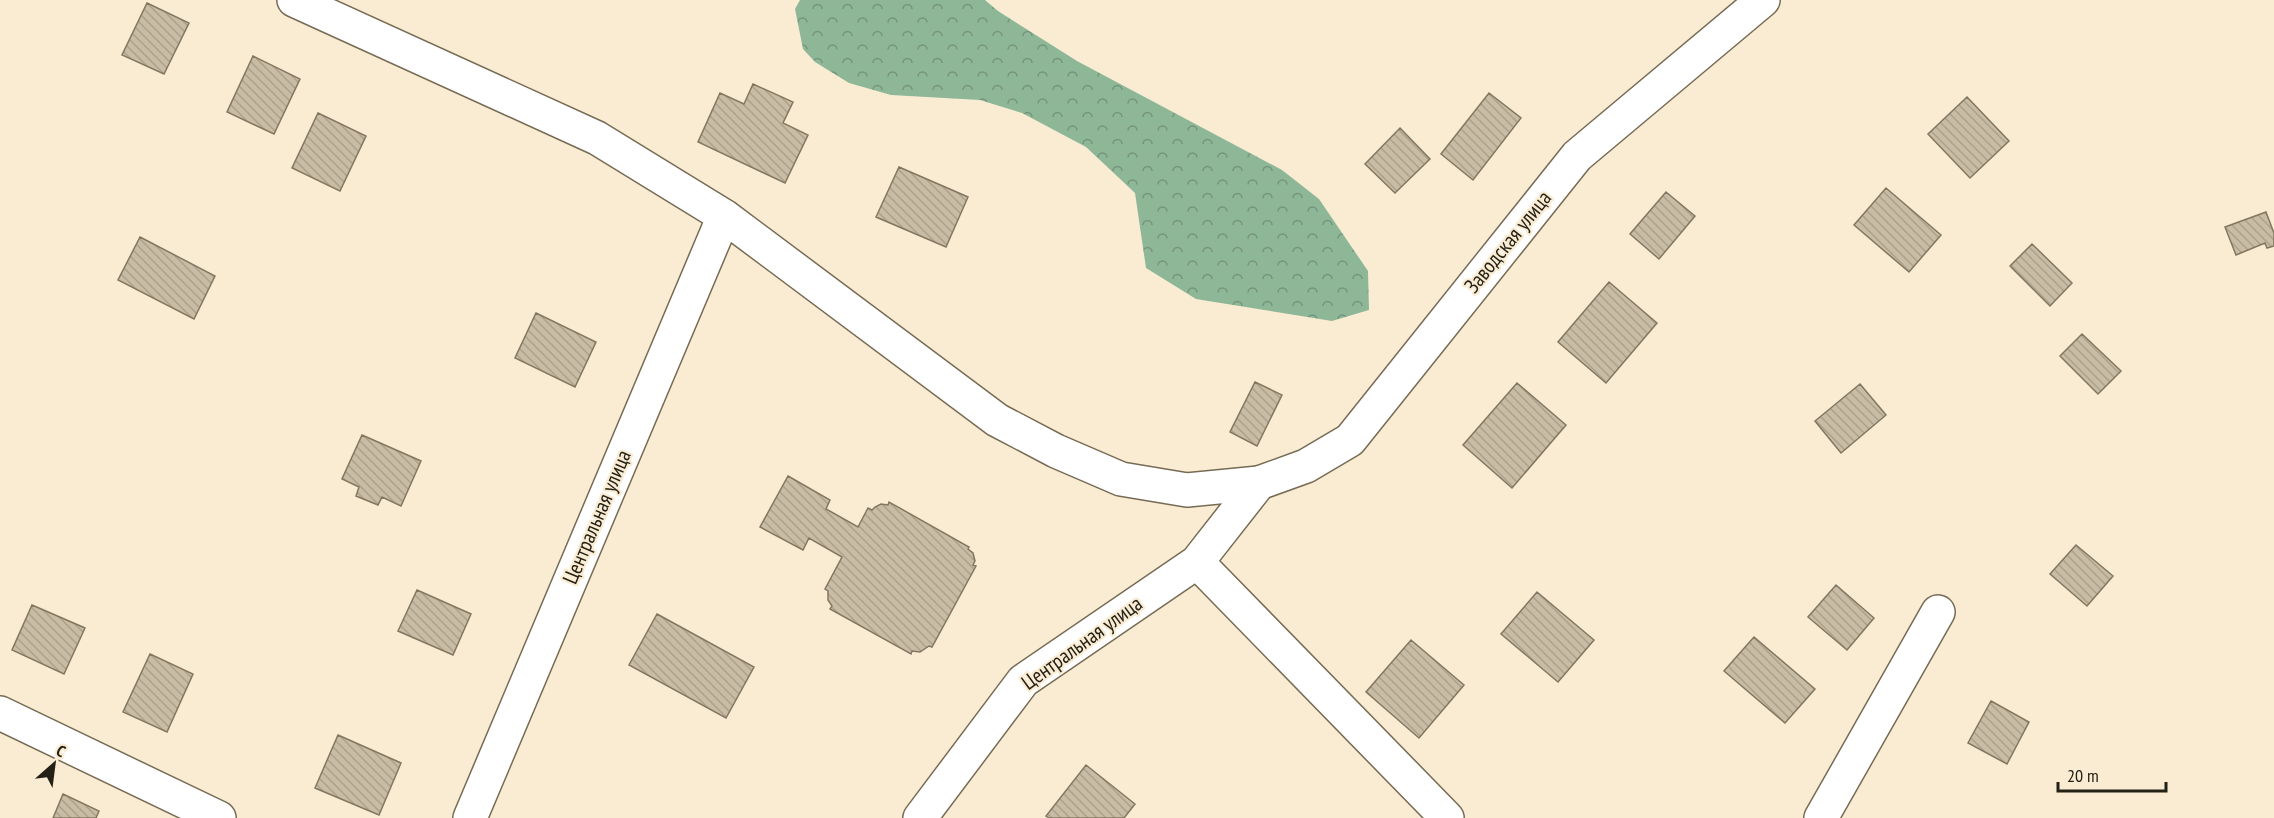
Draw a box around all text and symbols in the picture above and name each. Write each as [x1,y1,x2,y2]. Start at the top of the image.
street label: Заводская улица [1458,185,1557,298]
street label: Центральная улица [556,446,637,588]
street label: Центральная улица [1016,590,1147,695]
north arrow [24,734,84,794]
text: С [53,740,70,762]
scale bar [2058,755,2166,793]
text: 20 m [2067,764,2099,787]

